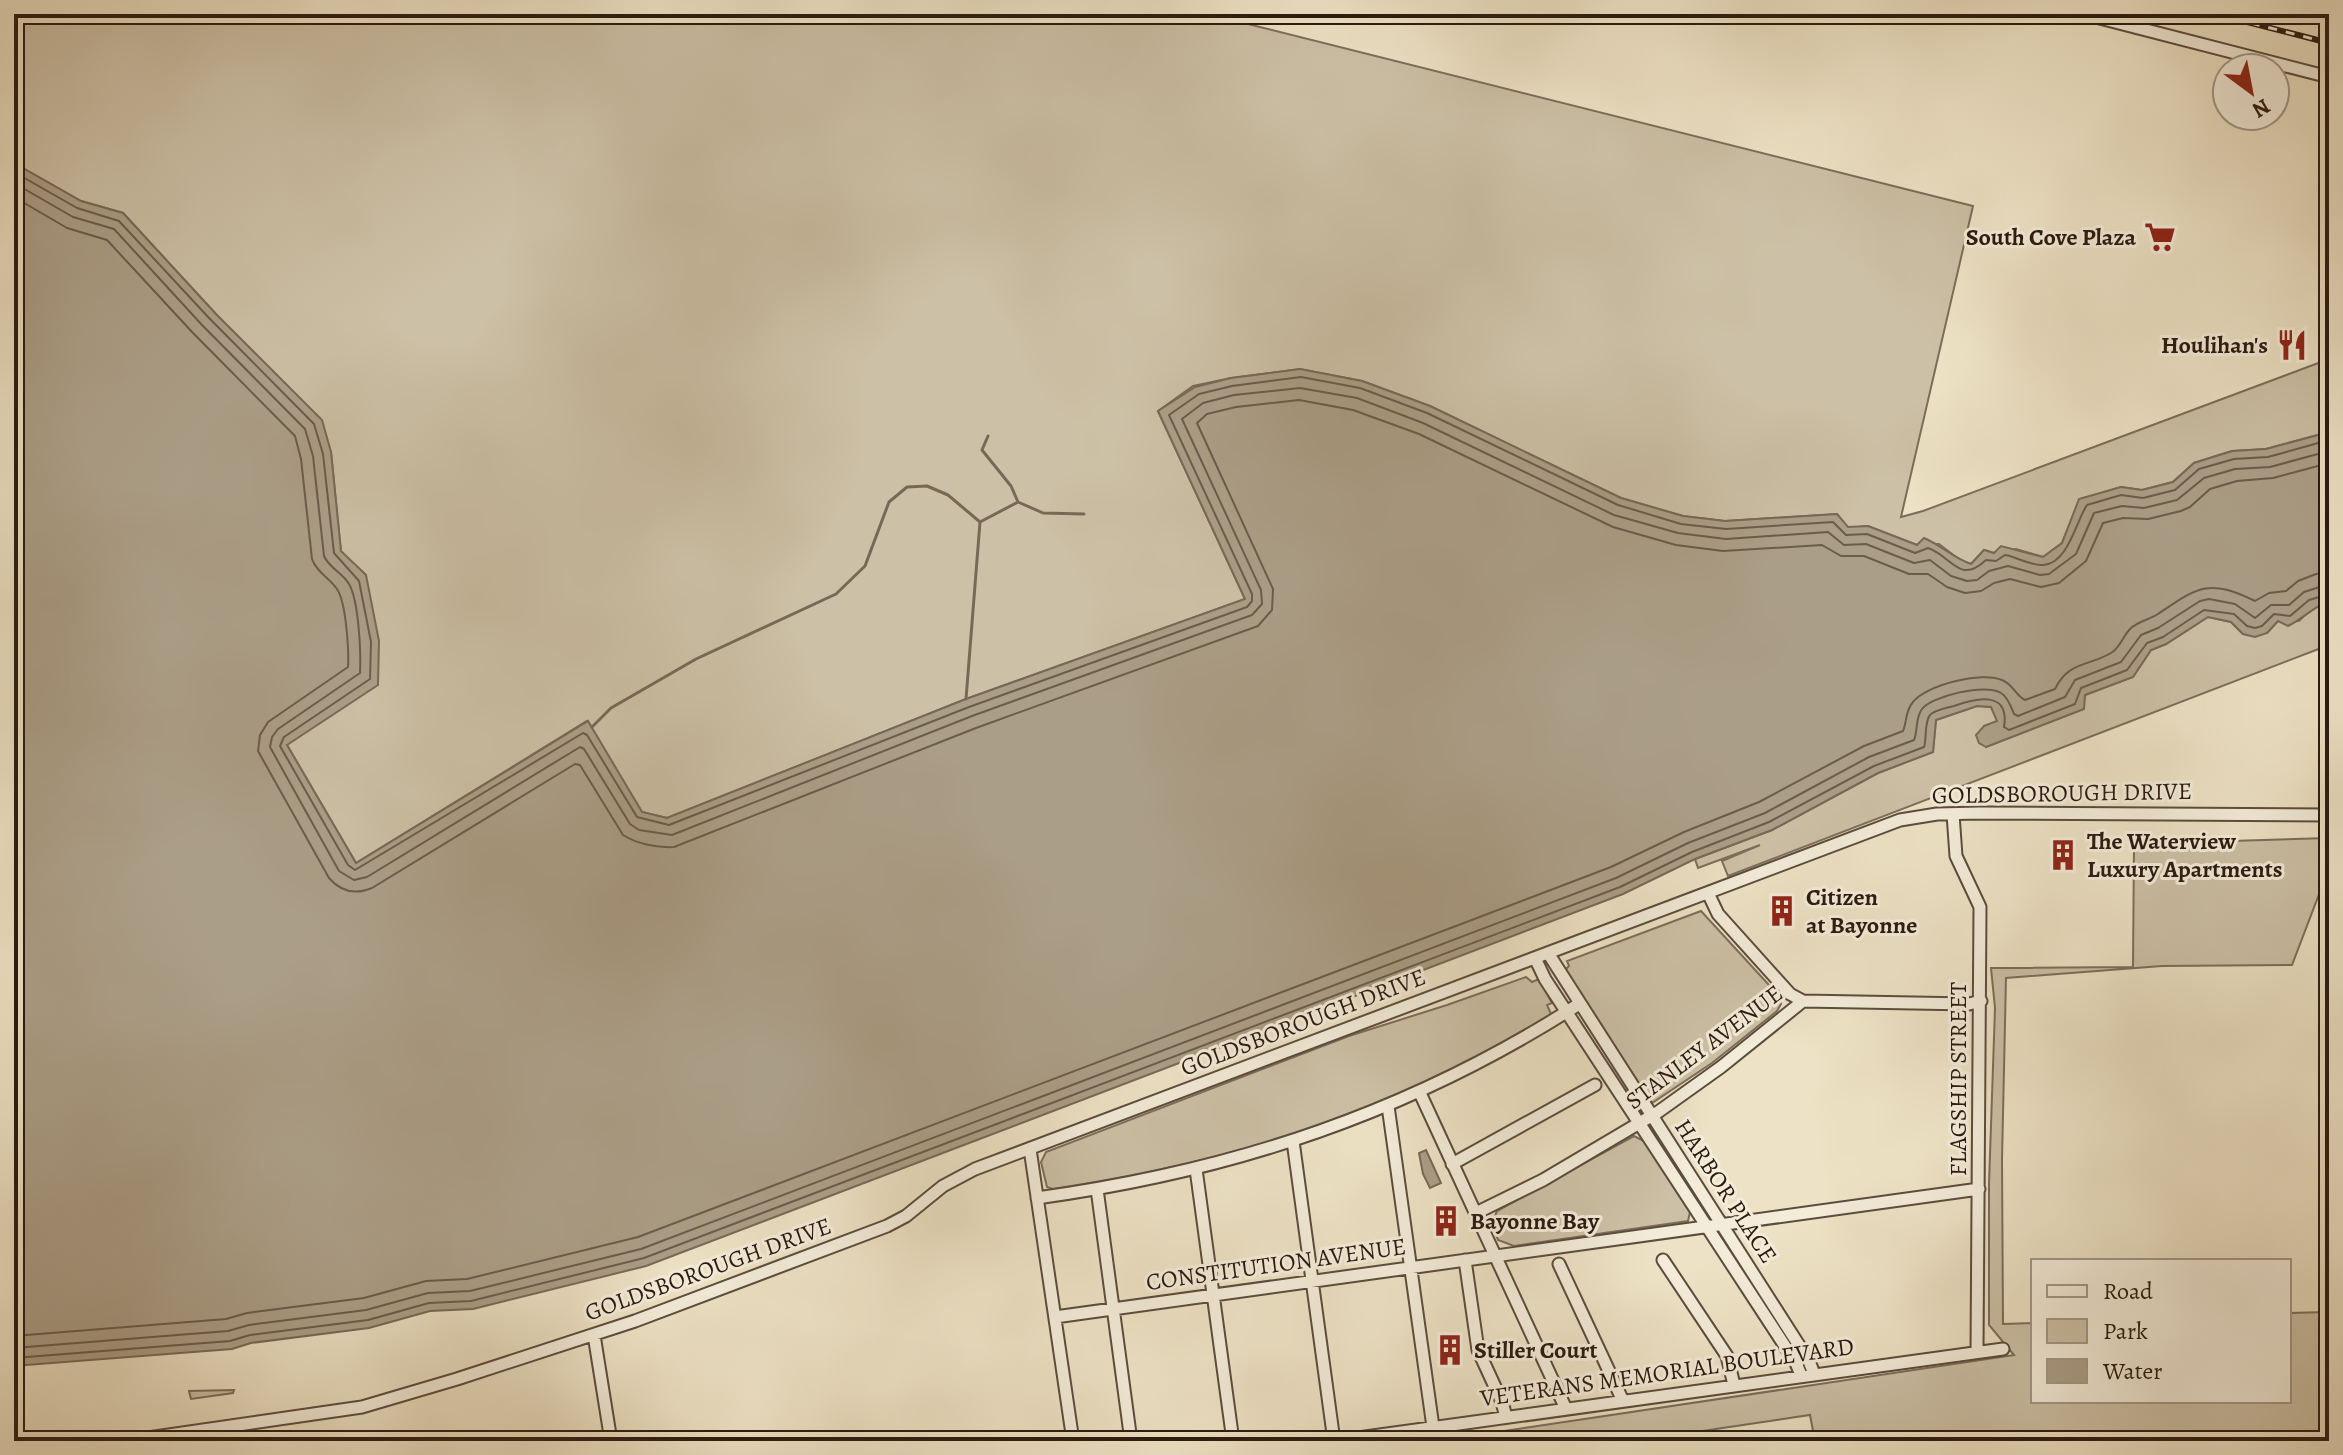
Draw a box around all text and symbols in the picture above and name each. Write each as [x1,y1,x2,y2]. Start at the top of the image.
north arrow [2211,52,2291,132]
text: N [2246,91,2276,125]
supermarket icon: South Cove Plaza [2143,220,2177,254]
place label: South Cove Plaza [1966,221,2136,253]
restaurant icon: Houlihan's [2275,328,2309,362]
place label: Houlihan's [2161,329,2268,361]
street label: GOLDSBOROUGH DRIVE [1932,775,2192,811]
place label: The Waterview Luxury Apartments [2087,825,2283,885]
building icon: The Waterview Luxury Apartments [2046,838,2080,872]
place label: Citizen at Bayonne [1806,881,1917,941]
building icon: Citizen at Bayonne [1765,894,1799,928]
street label: GOLDSBOROUGH DRIVE [1176,960,1430,1084]
street label: STANLEY AVENUE [1619,977,1789,1117]
street label: FLAGSHIP STREET [1942,982,1974,1176]
street label: HARBOR PLACE [1667,1113,1785,1269]
building icon: Bayonne Bay [1429,1204,1463,1238]
place label: Bayonne Bay [1470,1205,1600,1237]
street label: GOLDSBOROUGH DRIVE [580,1209,836,1329]
street label: CONSTITUTION AVENUE [1144,1230,1408,1298]
legend [2031,1259,2291,1403]
text: Road [2103,1275,2153,1307]
text: Park [2103,1315,2148,1347]
street label: VETERANS MEMORIAL BOULEVARD [1477,1330,1856,1414]
building icon: Stiller Court [1433,1333,1467,1367]
place label: Stiller Court [1474,1334,1597,1366]
text: Water [2102,1355,2163,1387]

